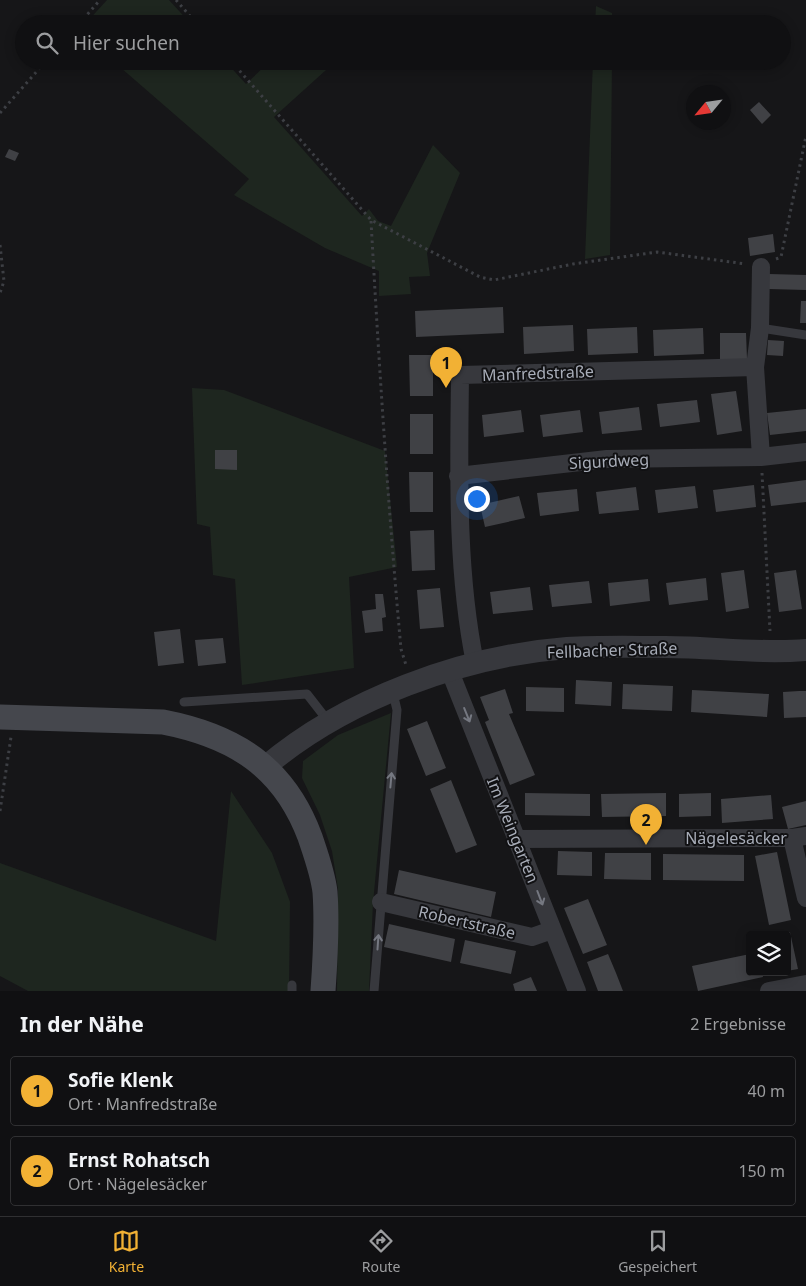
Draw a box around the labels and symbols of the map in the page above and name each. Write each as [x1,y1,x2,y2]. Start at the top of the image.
north arrow [686,85,731,130]
pin: 1 [430,347,462,388]
street label: Manfredstraße [482,360,594,386]
street label: Sigurdweg [568,448,650,474]
your location [464,486,490,512]
street label: Fellbacher Straße [546,637,678,663]
one-way arrow [463,707,472,722]
one-way arrow [386,773,396,789]
street label: Im Weingarten [482,774,544,886]
pin: 2 [630,804,662,845]
street label: Nägelesäcker [685,827,787,849]
one-way arrow [535,890,545,905]
street label: Robertstraße [416,900,518,944]
one-way arrow [373,935,382,951]

